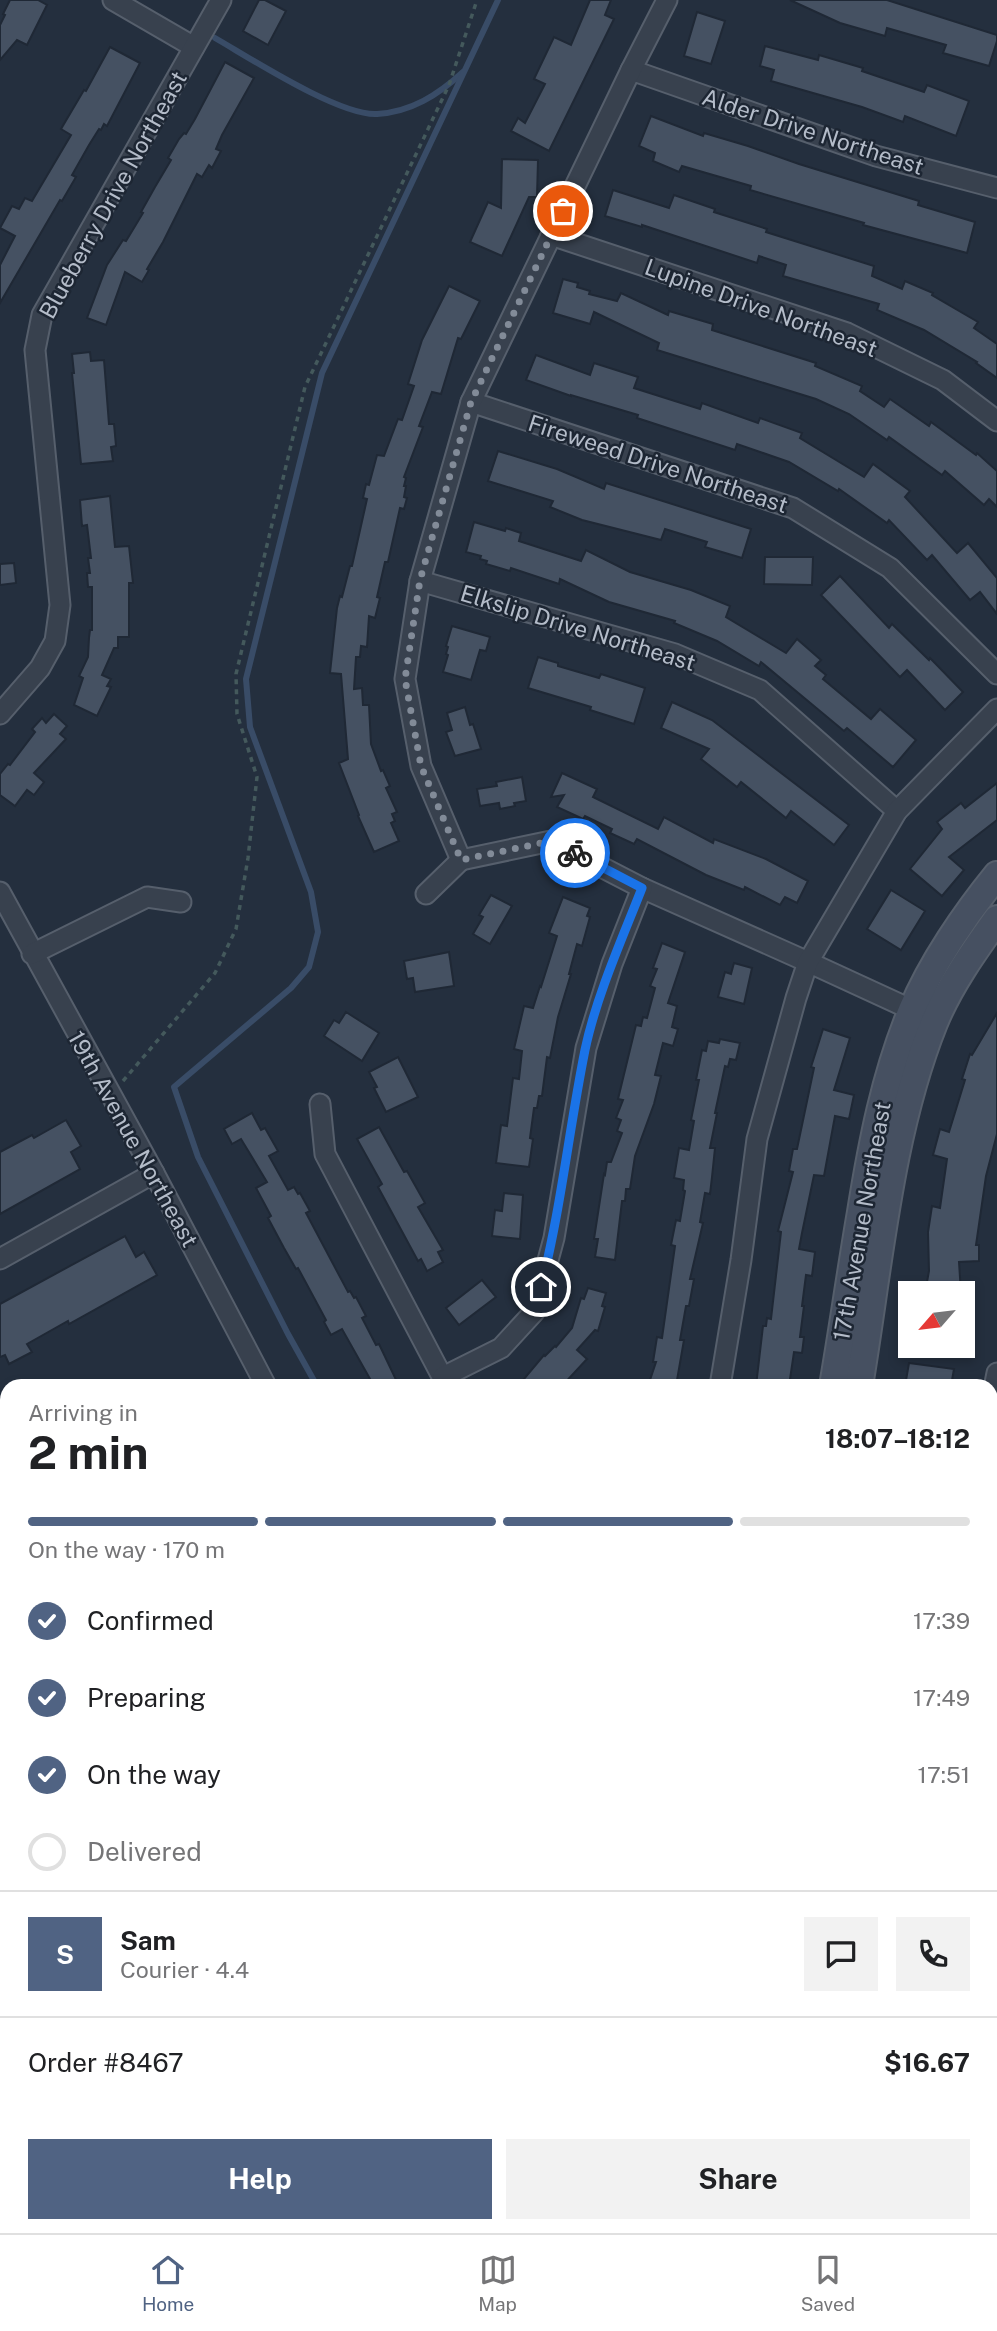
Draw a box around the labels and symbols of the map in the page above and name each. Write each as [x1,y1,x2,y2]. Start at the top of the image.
street label: Blueberry Drive Northeast [33,66,192,323]
street label: Alder Drive Northeast [699,83,927,180]
pin [533,181,593,241]
street label: Lupine Drive Northeast [641,253,881,362]
street label: Fireweed Drive Northeast [525,409,791,518]
street label: Elkslip Drive Northeast [457,579,699,676]
courier [540,818,610,888]
street label: 19th Avenue Northeast [63,1026,204,1251]
street label: 17th Avenue Northeast [827,1099,896,1343]
pin [511,1257,571,1317]
north arrow [898,1281,975,1358]

